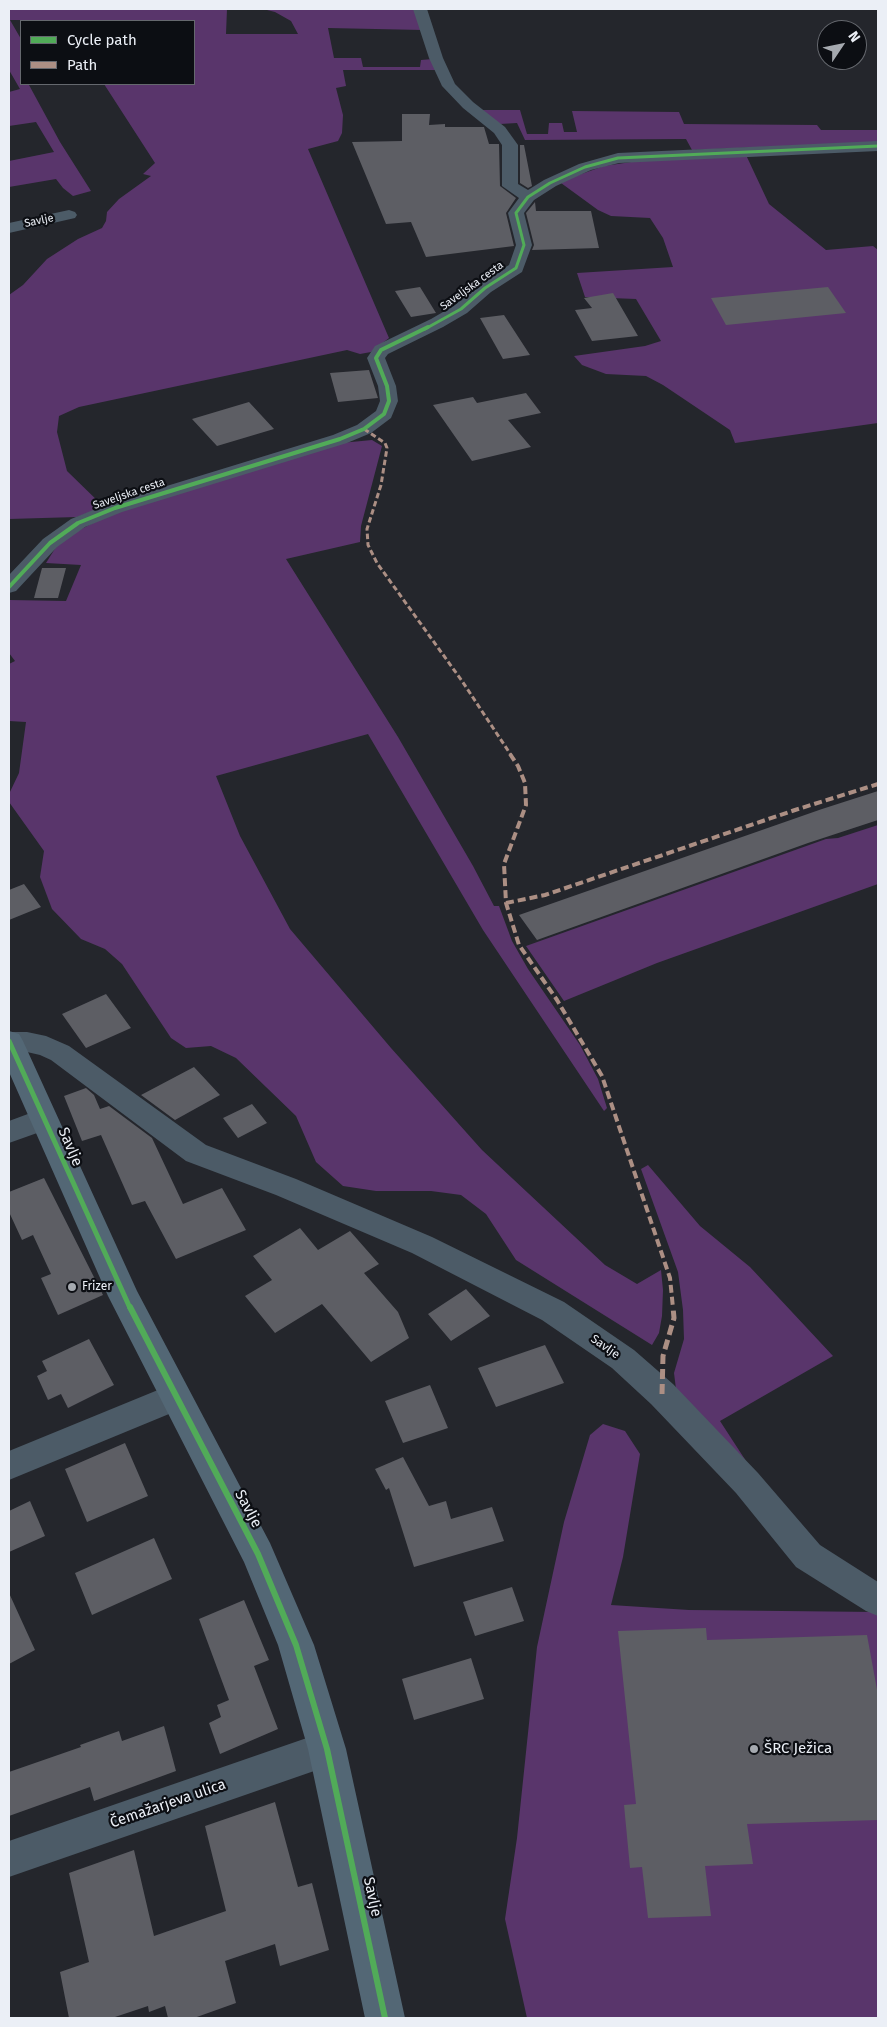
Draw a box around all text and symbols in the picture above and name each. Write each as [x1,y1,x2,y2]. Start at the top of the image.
legend [20,20,195,85]
north arrow [817,20,867,70]
text: N [844,28,864,45]
text: Cycle path [67,31,137,49]
text: Path [67,56,97,74]
street label: Savlje [23,211,55,231]
street label: Saveljska cesta [438,259,506,313]
street label: Saveljska cesta [91,476,167,512]
street label: Savlje [54,1125,86,1169]
place label: Frizer [82,1280,112,1294]
marker: Frizer [66,1281,78,1293]
street label: Savlje [588,1332,622,1362]
street label: Savlje [231,1487,265,1531]
place label: ŠRC Ježica [764,1740,832,1758]
marker: ŠRC Ježica [748,1743,760,1755]
street label: Čemažarjeva ulica [108,1776,228,1832]
street label: Savlje [359,1875,385,1919]

